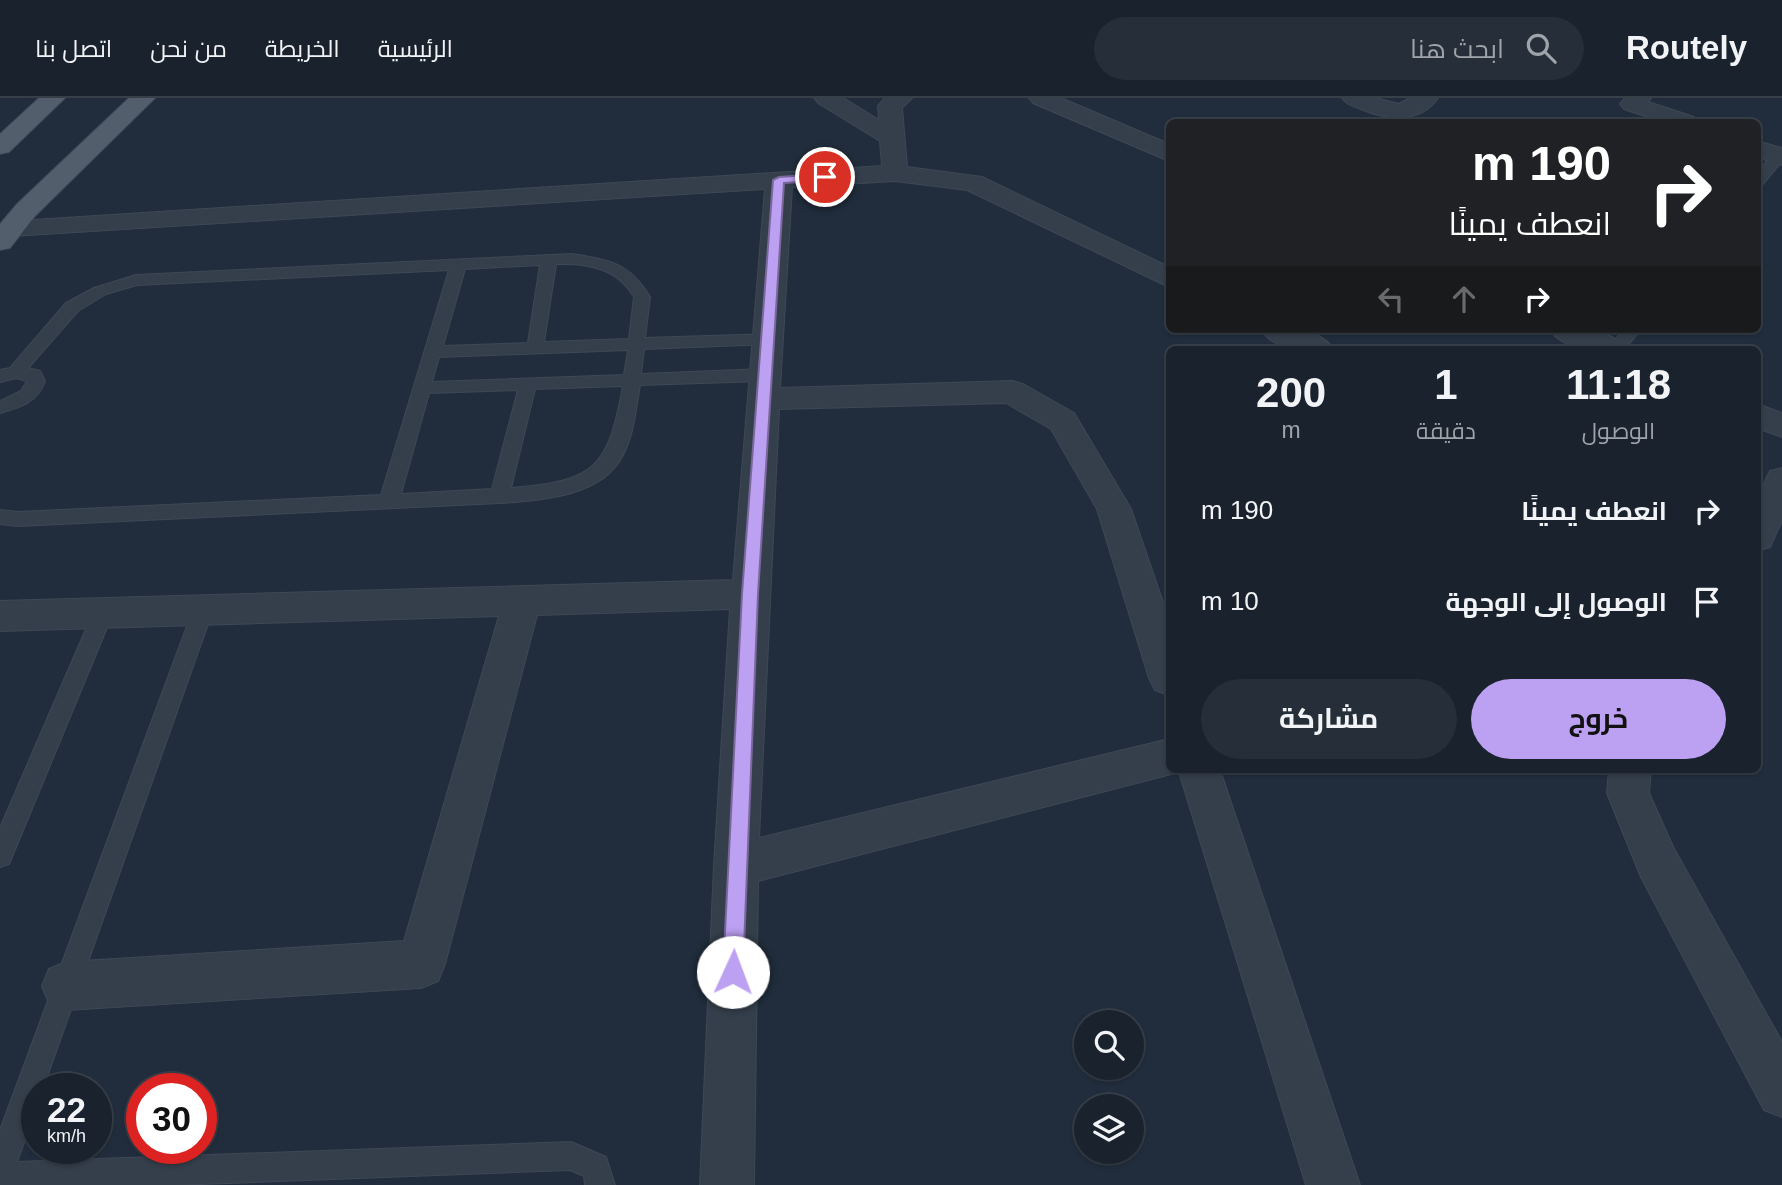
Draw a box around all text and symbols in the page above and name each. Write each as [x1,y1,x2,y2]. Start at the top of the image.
search box [1094,17,1584,80]
icon: search [1522,29,1560,67]
text: Routely [1626,29,1747,66]
text: ابحث هنا [1410,34,1504,64]
text: اتصل بنا [35,35,112,62]
text: من نحن [150,35,227,62]
text: الخريطة [265,35,340,62]
text: الرئيسية [378,35,453,62]
text: 190 m [1472,136,1611,190]
pin [795,147,855,207]
icon: right [1635,147,1726,238]
icon: arrive [806,158,844,196]
text: انعطف يمينًا [1448,206,1611,242]
icon: left [1372,280,1410,318]
icon: ahead [1445,280,1483,318]
icon: right [1518,280,1556,318]
text: 1 [1434,361,1458,408]
text: 11:18 [1566,361,1671,408]
text: 200 [1256,369,1326,416]
text: m [1281,417,1301,443]
text: دقيقة [1416,418,1476,444]
text: الوصول [1582,418,1655,444]
icon: right [1688,492,1726,530]
text: 190 m [1201,495,1273,525]
text: انعطف يمينًا [1521,496,1667,526]
icon: arrive [1688,583,1726,621]
text: 10 m [1201,586,1259,616]
text: الوصول إلى الوجهة [1445,587,1667,617]
button: مشاركة [1201,679,1457,759]
button: خروج [1471,679,1726,759]
position arrow [696,935,770,1009]
map controls [1074,1010,1144,1164]
button: search [1074,1010,1144,1080]
speed limit sign: 30 [126,1073,217,1164]
text: 22 [47,1090,86,1129]
button: layers [1074,1094,1144,1164]
text: km/h [47,1126,86,1146]

